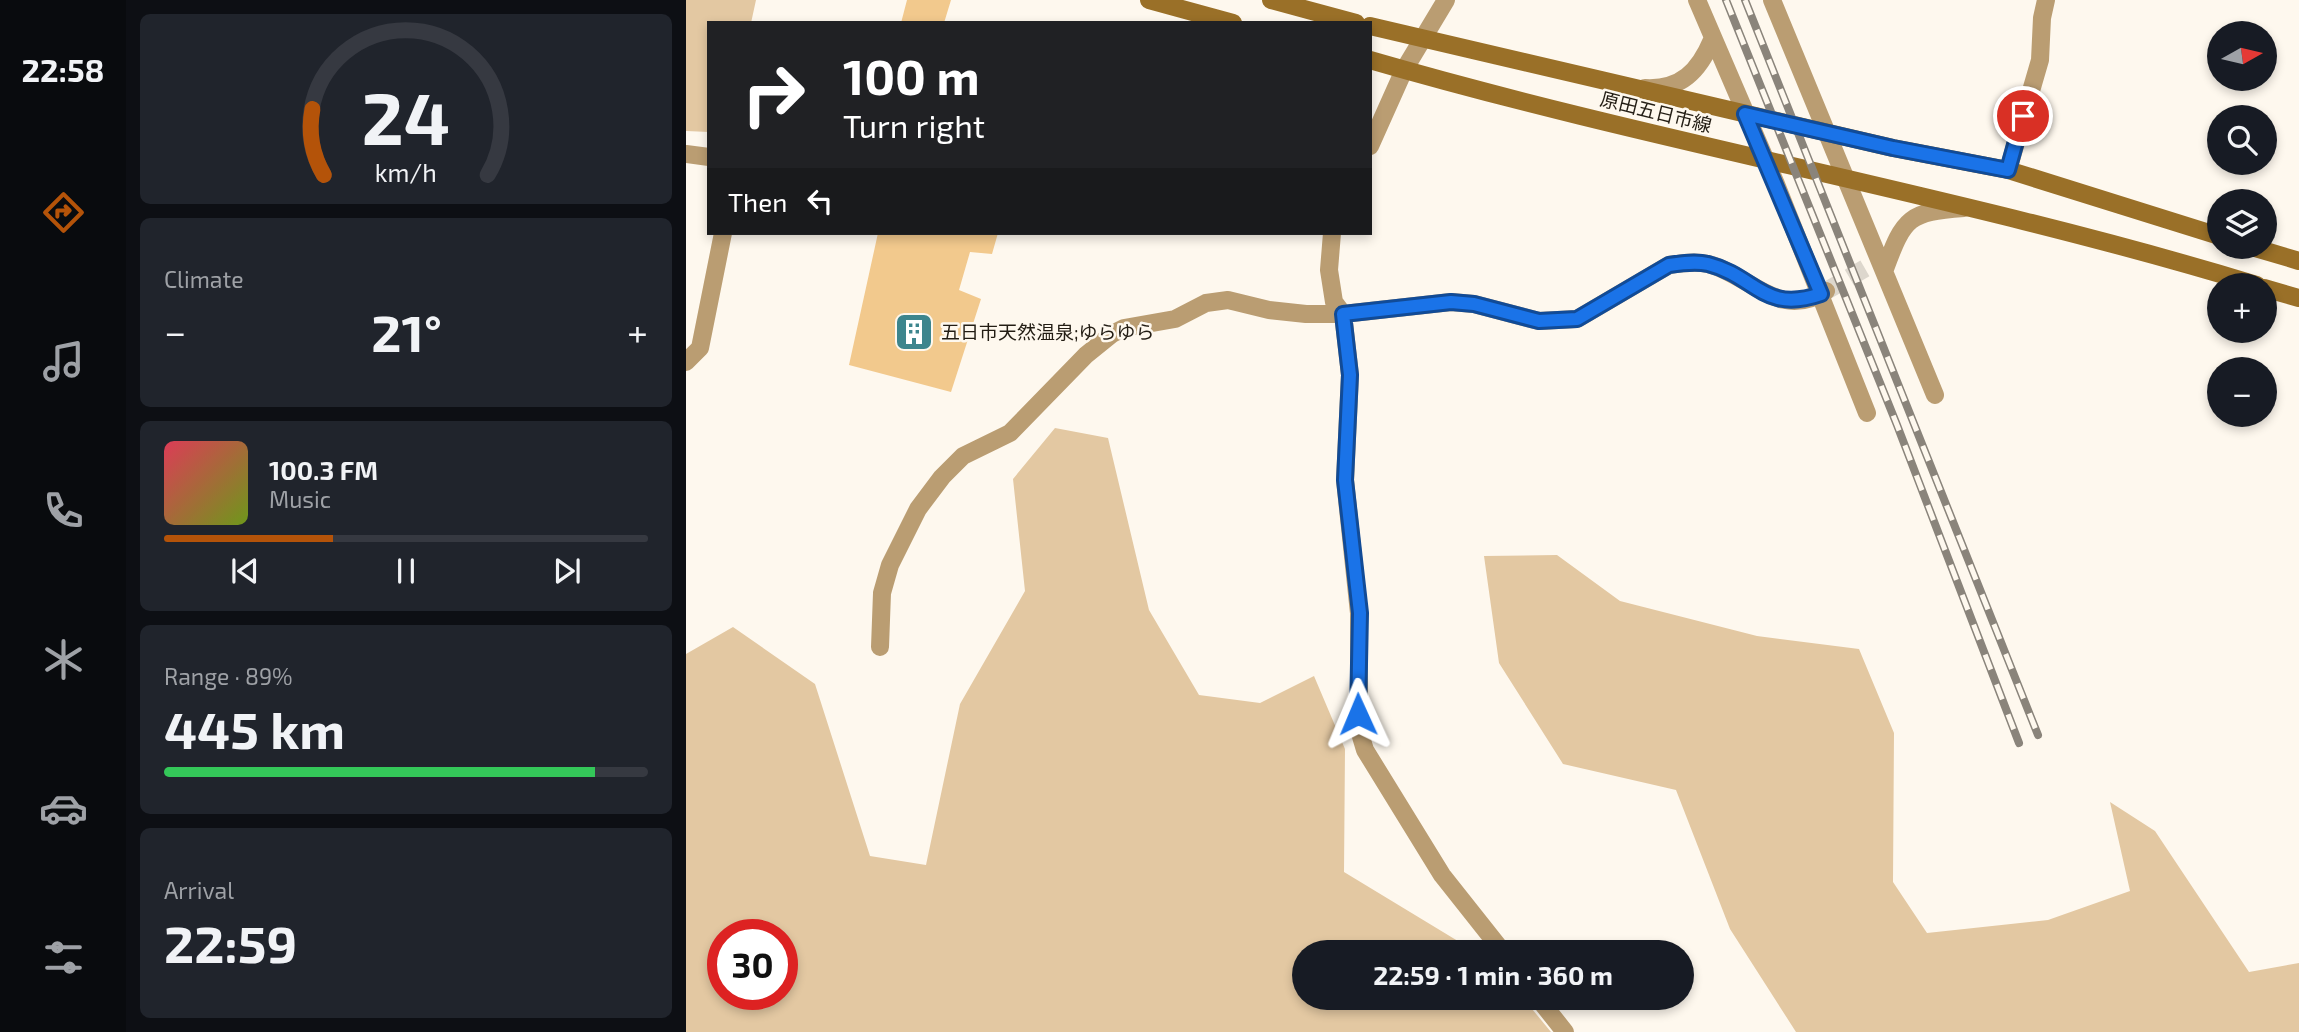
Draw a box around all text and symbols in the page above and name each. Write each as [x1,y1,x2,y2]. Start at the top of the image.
north arrow [2207,21,2277,91]
map controls [2207,21,2277,427]
text: 100 m [843,46,980,105]
icon: right [728,49,819,140]
text: 22:58 [21,50,105,88]
text: 24 [362,72,450,160]
pin [1993,86,2053,146]
street label: 原田五日市線 [1598,87,1714,136]
icon: arrive [2004,97,2042,135]
button: search [2207,105,2277,175]
text: Turn right [843,106,985,144]
text: km/h [375,157,437,187]
icon: left [801,182,839,220]
text: Then [728,186,787,217]
icon: directions [39,188,88,237]
button: layers [2207,189,2277,259]
text: Climate [164,265,244,293]
button: + [2207,273,2277,343]
text: 21° [371,300,442,362]
text: − [164,308,186,354]
text: + [627,308,648,354]
building icon: 五日市天然温泉;ゆらゆら [893,311,935,353]
place label: 五日市天然温泉;ゆらゆら [941,320,1155,343]
icon: music [39,337,88,386]
button: − [2207,357,2277,427]
text: 100.3 FM [269,454,378,485]
text: Music [269,485,331,513]
icon: phone [39,486,88,535]
icon: previous [226,552,264,590]
icon: pause [387,552,425,590]
icon: next [548,552,586,590]
icon: climate [39,635,88,684]
text: Range · 89% [164,662,293,690]
position arrow [1321,677,1395,751]
text: 445 km [164,697,345,759]
icon: car [39,784,88,833]
text: Arrival [164,876,234,904]
text: 22:59 [164,911,297,973]
speed limit sign: 30 [707,919,798,1010]
icon: filters [39,933,88,982]
text: 22:59 · 1 min · 360 m [1373,959,1613,990]

